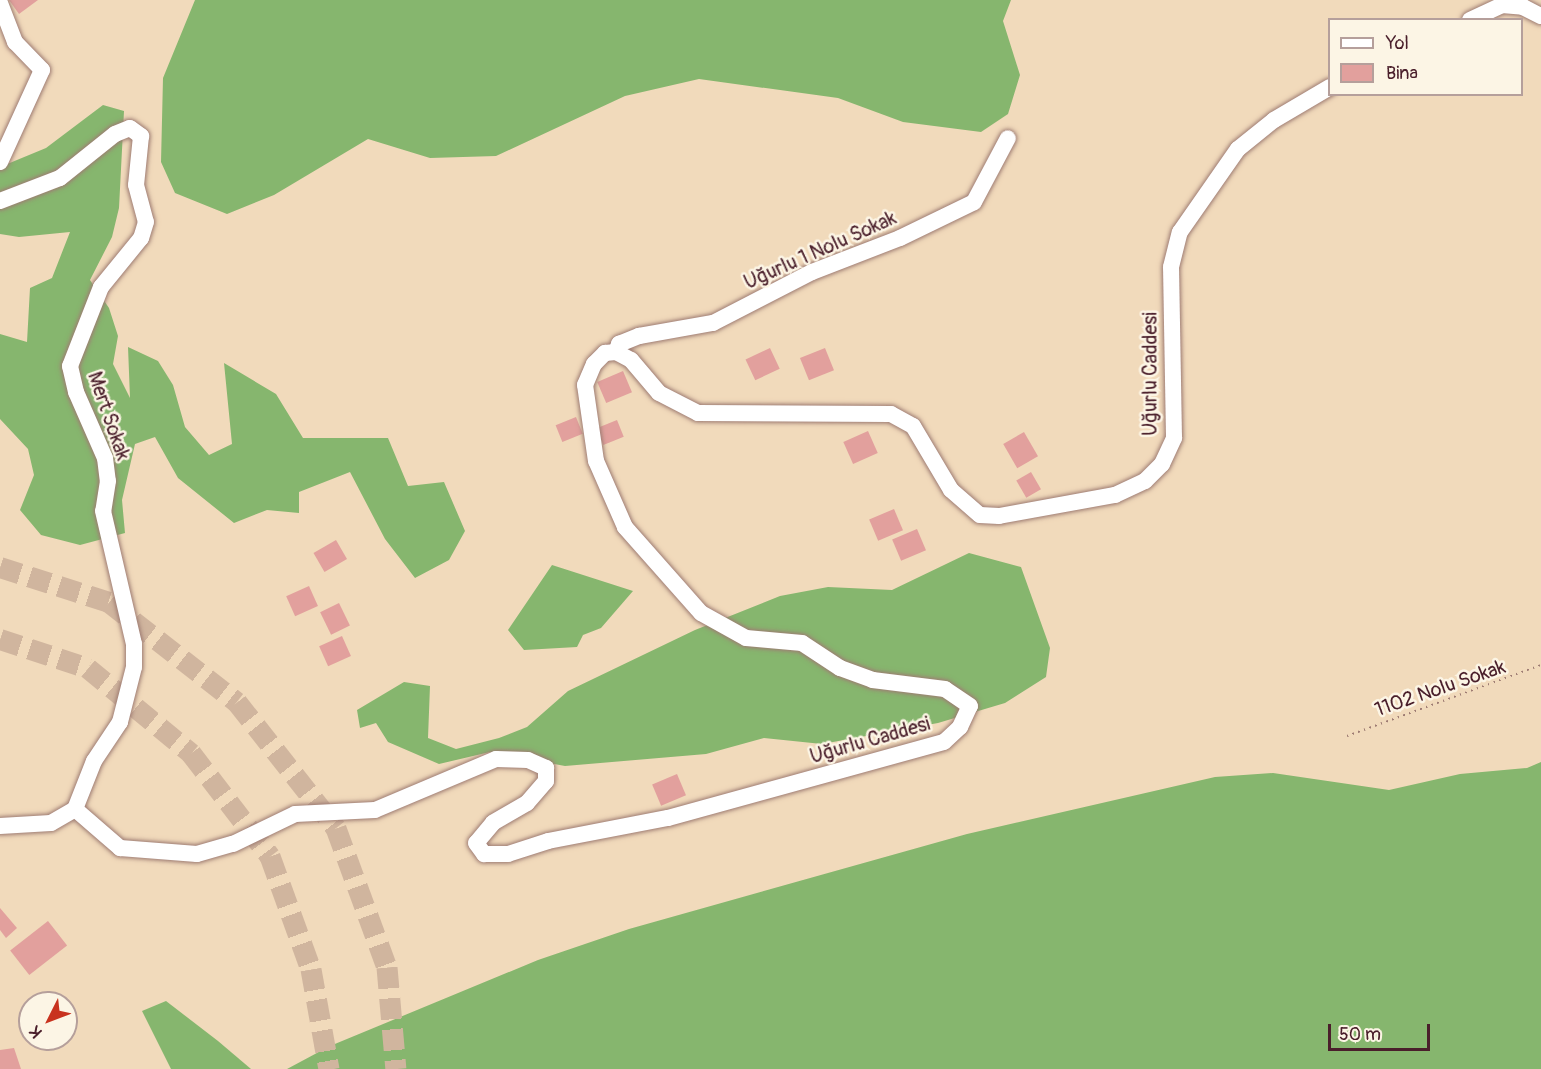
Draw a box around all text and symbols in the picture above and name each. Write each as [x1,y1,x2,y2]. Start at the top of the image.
legend [1328,18,1523,96]
text: Yol [1386,32,1409,55]
text: Bina [1386,62,1418,85]
street label: Uğurlu 1 Nolu Sokak [740,206,900,294]
street label: Uğurlu Caddesi [1138,312,1162,436]
street label: Mert Sokak [83,369,135,463]
street label: 1102 Nolu Sokak [1372,654,1508,722]
street label: Uğurlu Caddesi [807,711,933,769]
north arrow [18,991,78,1051]
scale bar [1331,1012,1433,1050]
text: K [25,1021,47,1042]
text: 50 m [1339,1023,1381,1046]

